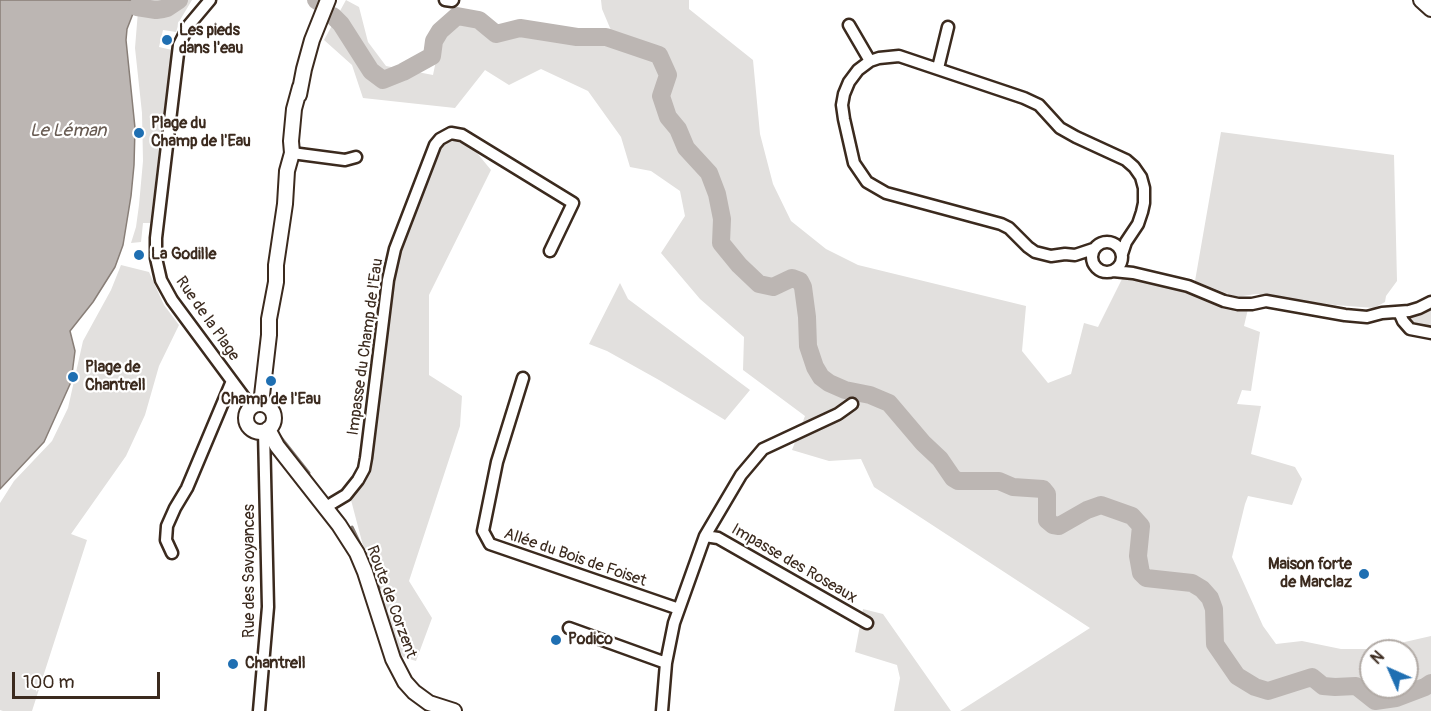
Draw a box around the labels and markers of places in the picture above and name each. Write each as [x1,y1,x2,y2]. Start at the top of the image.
place label: Les pieds dans l'eau [179,21,243,59]
marker: Les pieds dans l'eau [160,33,174,47]
place label: Plage du Champ de l'Eau [151,114,251,152]
marker: Plage du Champ de l'Eau [132,126,146,140]
place label: La Godille [151,245,216,265]
marker: La Godille [132,248,146,262]
place label: Plage de Chantrell [85,358,146,396]
marker: Plage de Chantrell [66,370,80,384]
marker: Champ de l'Eau [264,374,278,388]
place label: Champ de l'Eau [221,390,321,410]
place label: Maison forte de Marclaz [1268,555,1352,593]
marker: Maison forte de Marclaz [1357,567,1371,581]
place label: Podico [568,630,613,650]
marker: Podico [549,633,563,647]
place label: Chantrell [245,654,306,674]
marker: Chantrell [226,657,240,671]

